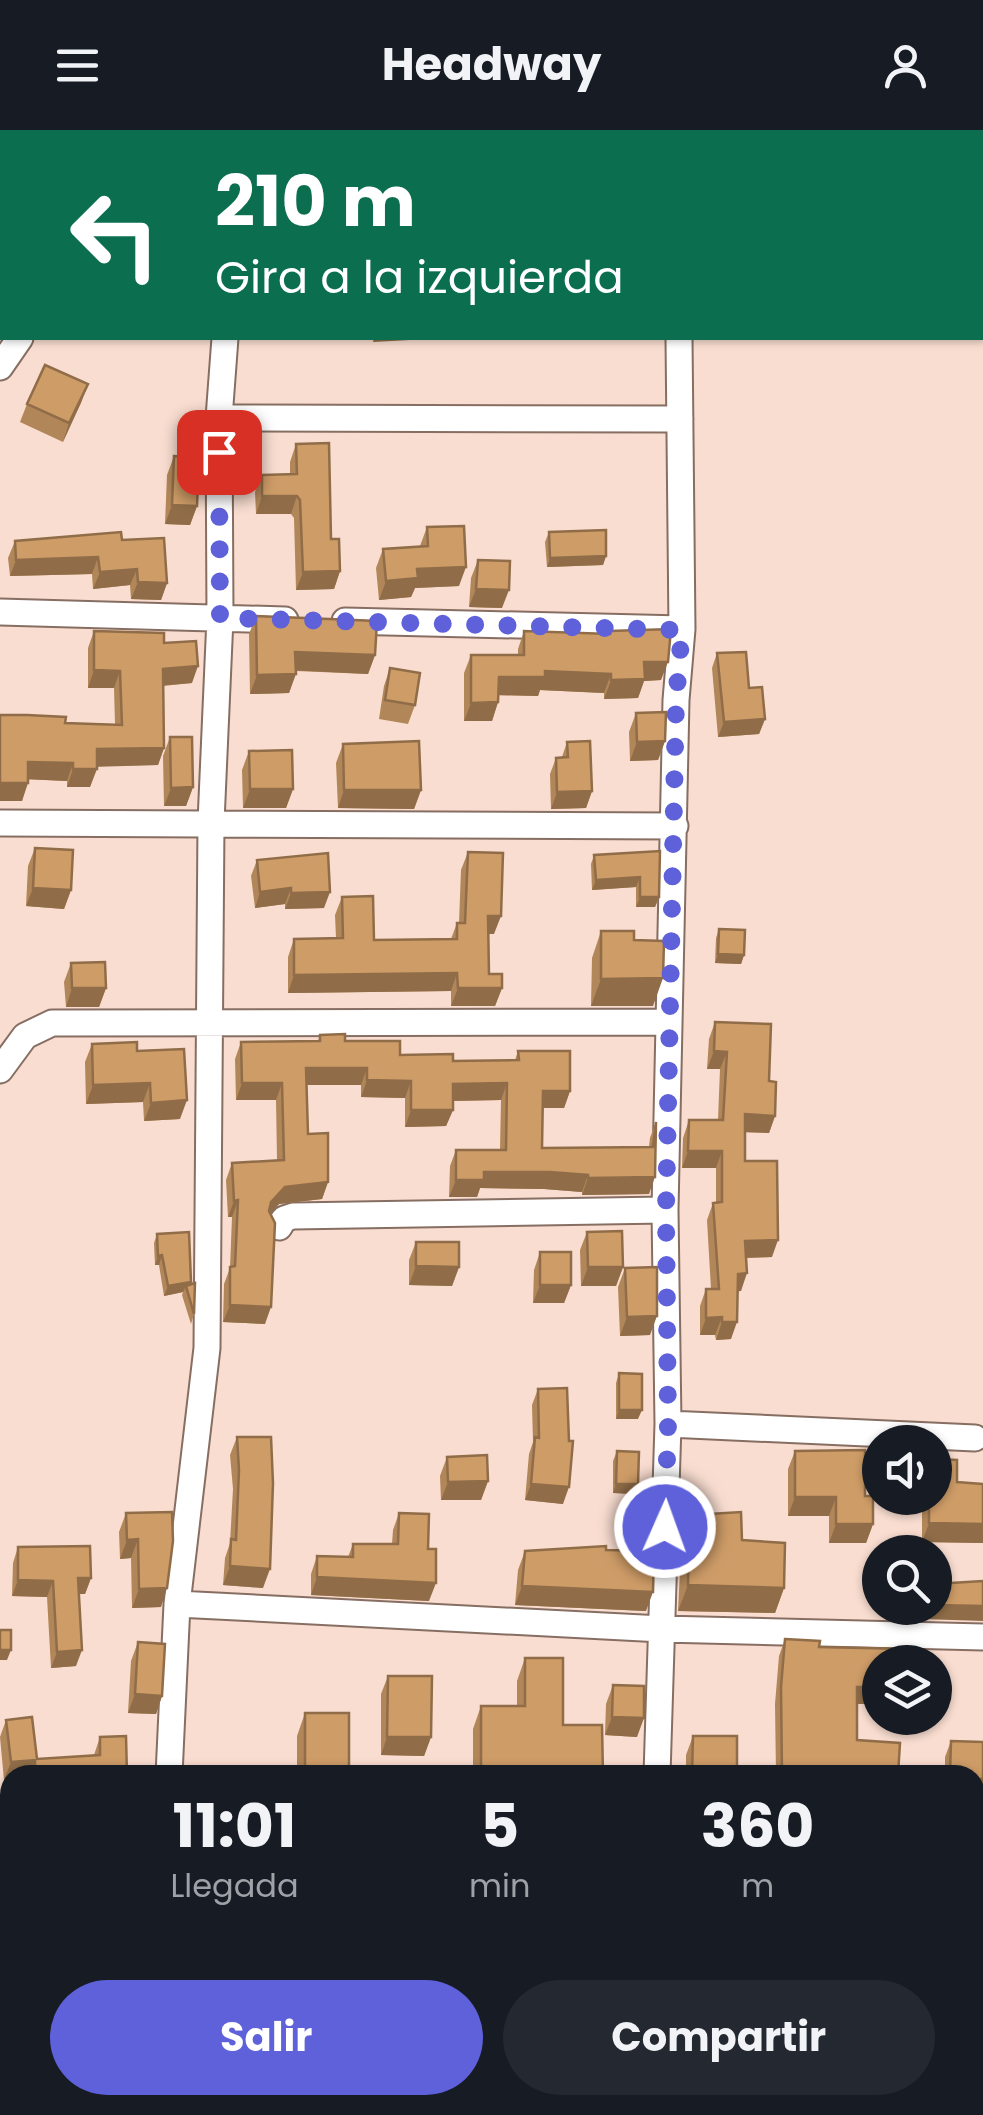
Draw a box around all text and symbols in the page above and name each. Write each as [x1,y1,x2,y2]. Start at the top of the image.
text: Headway [382,33,601,96]
icon: menu [50,38,105,93]
icon: person [878,38,933,93]
text: 210 m [215,152,416,251]
icon: left [50,170,180,300]
text: Gira a la izquierda [215,246,624,309]
pin [177,410,262,495]
icon: arrive [192,425,247,480]
map controls [862,1425,952,1735]
button: sound [862,1425,952,1515]
position arrow [613,1475,717,1579]
button: search [862,1535,952,1625]
button: layers [862,1645,952,1735]
text: 11:01 [173,1784,296,1868]
text: 5 [480,1784,519,1868]
text: 360 [701,1784,814,1868]
text: Llegada [170,1863,299,1908]
text: min [469,1863,530,1908]
text: m [741,1863,774,1908]
button: Salir [50,1980,483,2095]
button: Compartir [503,1980,935,2095]

